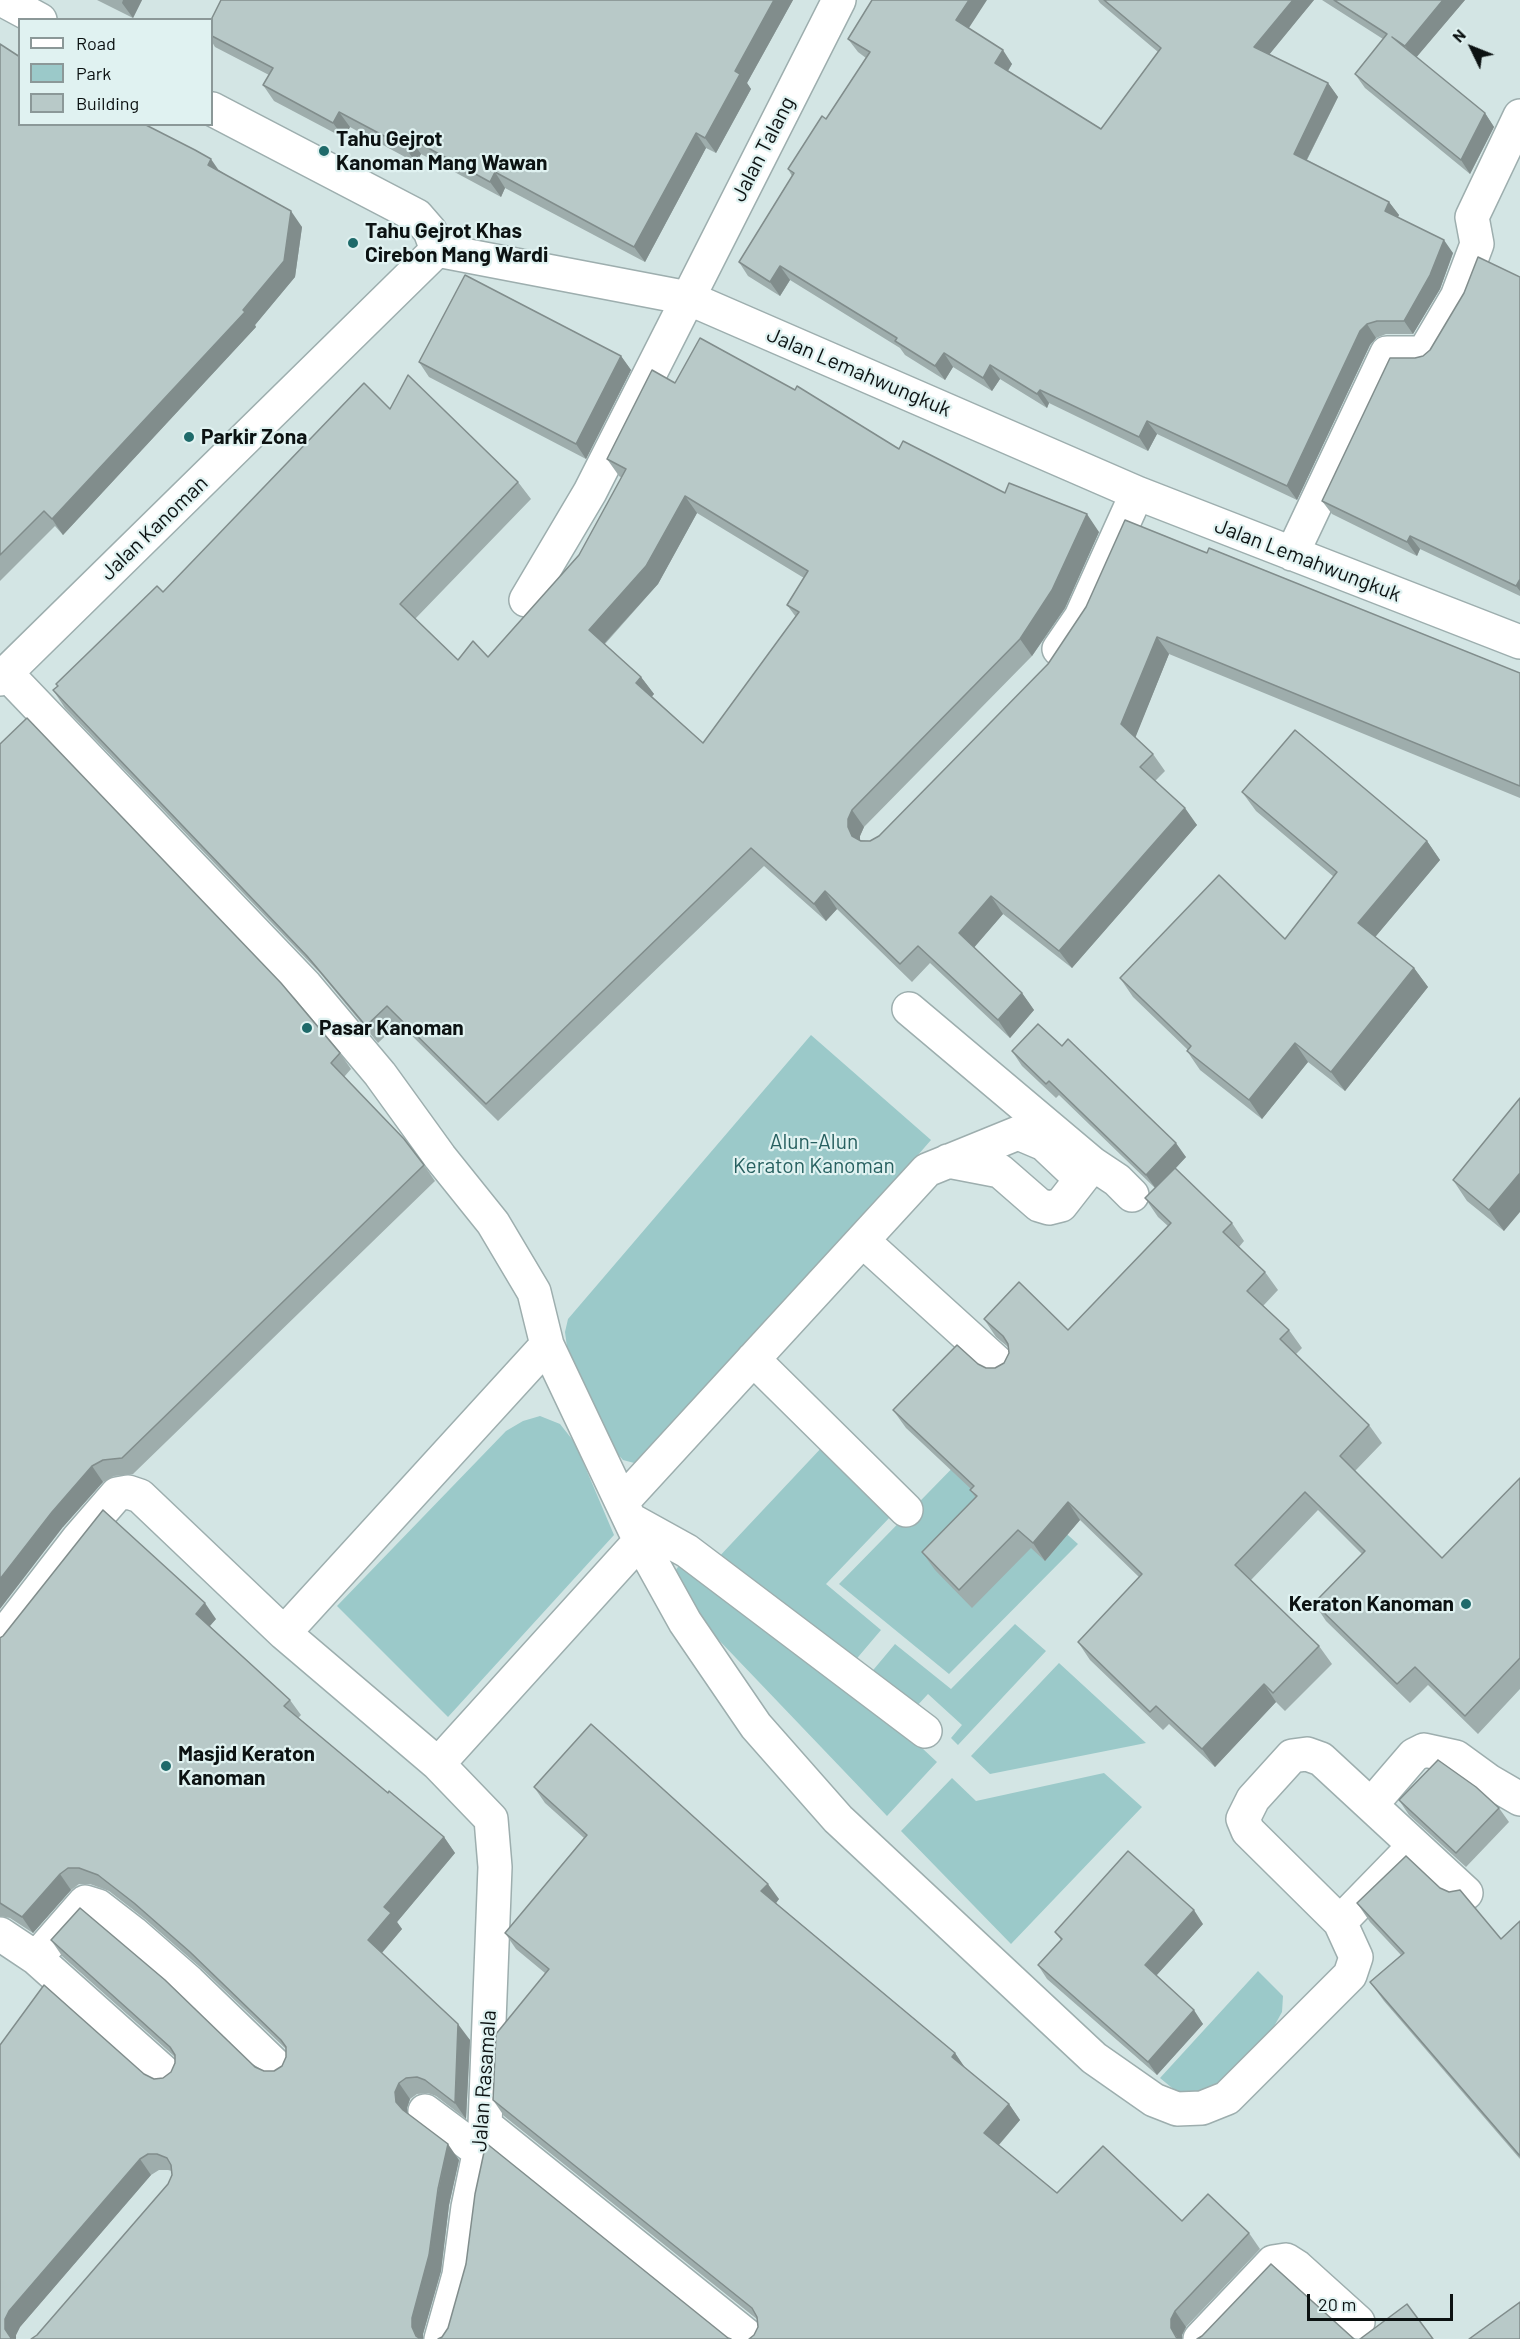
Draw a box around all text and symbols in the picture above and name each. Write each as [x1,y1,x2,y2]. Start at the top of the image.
legend [18,18,213,126]
north arrow [1442,18,1502,78]
text: N [1448,25,1469,46]
text: Road [76,32,116,54]
text: Park [76,62,111,84]
text: Building [76,92,139,114]
street label: Jalan Talang [726,92,800,206]
place label: Tahu Gejrot Kanoman Mang Wawan [336,126,548,176]
marker: Tahu Gejrot Kanoman Mang Wawan [317,144,331,158]
place label: Tahu Gejrot Khas Cirebon Mang Wardi [365,218,548,268]
marker: Tahu Gejrot Khas Cirebon Mang Wardi [346,236,360,250]
street label: Jalan Lemahwungkuk [763,322,955,422]
place label: Parkir Zona [201,424,307,450]
marker: Parkir Zona [182,430,196,444]
street label: Jalan Kanoman [95,470,213,586]
street label: Jalan Lemahwungkuk [1211,513,1405,607]
place label: Pasar Kanoman [319,1015,464,1041]
marker: Pasar Kanoman [300,1021,314,1035]
park label: Alun-Alun Keraton Kanoman [733,1129,895,1179]
place label: Keraton Kanoman [1289,1591,1454,1617]
marker: Keraton Kanoman [1459,1597,1473,1611]
place label: Masjid Keraton Kanoman [178,1741,315,1791]
marker: Masjid Keraton Kanoman [159,1759,173,1773]
street label: Jalan Rasamala [466,2009,502,2153]
scale bar [1310,2282,1456,2320]
text: 20 m [1318,2293,1356,2315]

